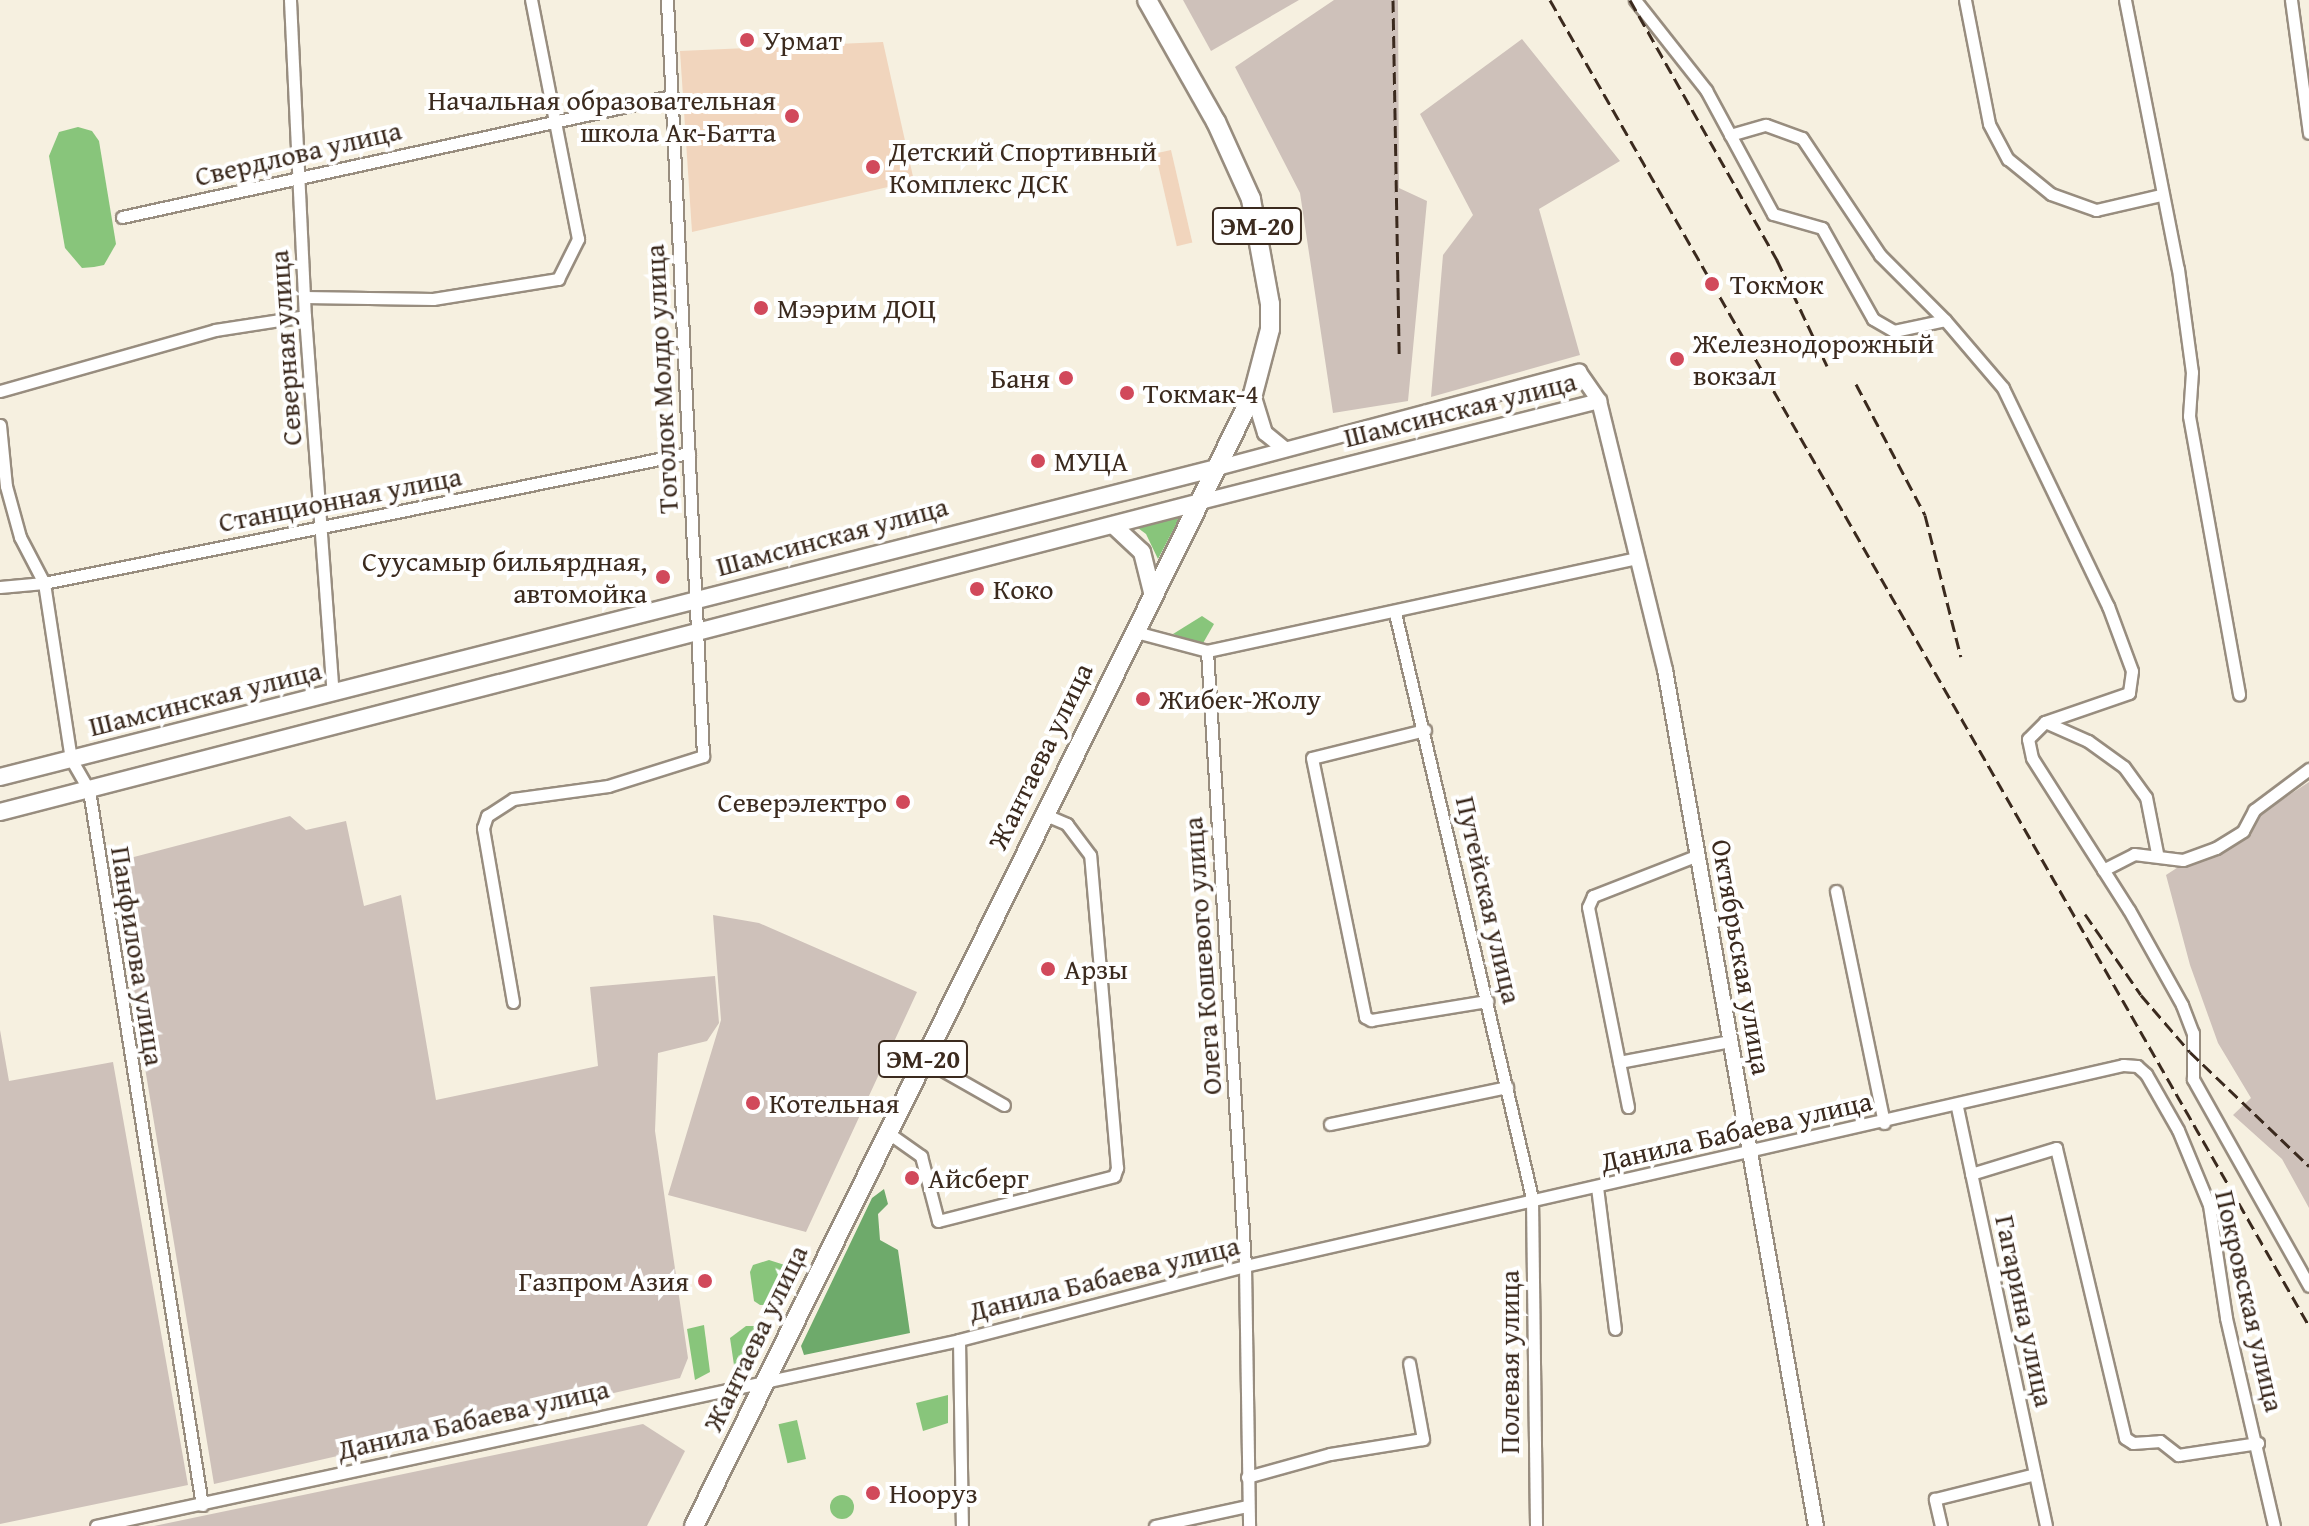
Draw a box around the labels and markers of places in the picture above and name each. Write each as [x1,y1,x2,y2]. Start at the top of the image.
place label: Урмат [763,23,842,57]
marker: Урмат [738,31,756,49]
place label: Начальная образовательная школа Ак-Батта [428,83,776,149]
marker: Начальная образовательная школа Ак-Батта [783,107,801,125]
place label: Детский Спортивный Комплекс ДСК [889,134,1157,200]
marker: Детский Спортивный Комплекс ДСК [864,158,882,176]
place label: Токмок [1730,267,1824,301]
marker: Токмок [1701,273,1723,295]
place label: Мээрим ДОЦ [777,291,936,325]
marker: Мээрим ДОЦ [752,299,770,317]
place label: Железнодорожный вокзал [1693,326,1934,392]
marker: Железнодорожный вокзал [1668,350,1686,368]
place label: Баня [990,361,1050,395]
marker: Баня [1057,369,1075,387]
place label: Токмак-4 [1143,376,1259,410]
marker: Токмак-4 [1118,384,1136,402]
place label: МУЦА [1054,444,1128,478]
marker: МУЦА [1029,452,1047,470]
place label: Суусамыр бильярдная, автомойка [362,544,647,610]
marker: Суусамыр бильярдная, автомойка [654,568,672,586]
place label: Коко [993,572,1053,606]
marker: Коко [968,580,986,598]
place label: Жибек-Жолу [1159,682,1321,716]
marker: Жибек-Жолу [1134,690,1152,708]
place label: Северэлектро [717,785,887,819]
marker: Северэлектро [894,793,912,811]
place label: Арзы [1064,952,1128,986]
marker: Арзы [1039,960,1057,978]
place label: Котельная [769,1086,900,1120]
marker: Котельная [744,1094,762,1112]
place label: Айсберг [928,1161,1028,1195]
marker: Айсберг [903,1169,921,1187]
place label: Газпром Азия [519,1264,689,1298]
marker: Газпром Азия [696,1272,714,1290]
place label: Нооруз [889,1476,978,1510]
marker: Нооруз [864,1484,882,1502]

